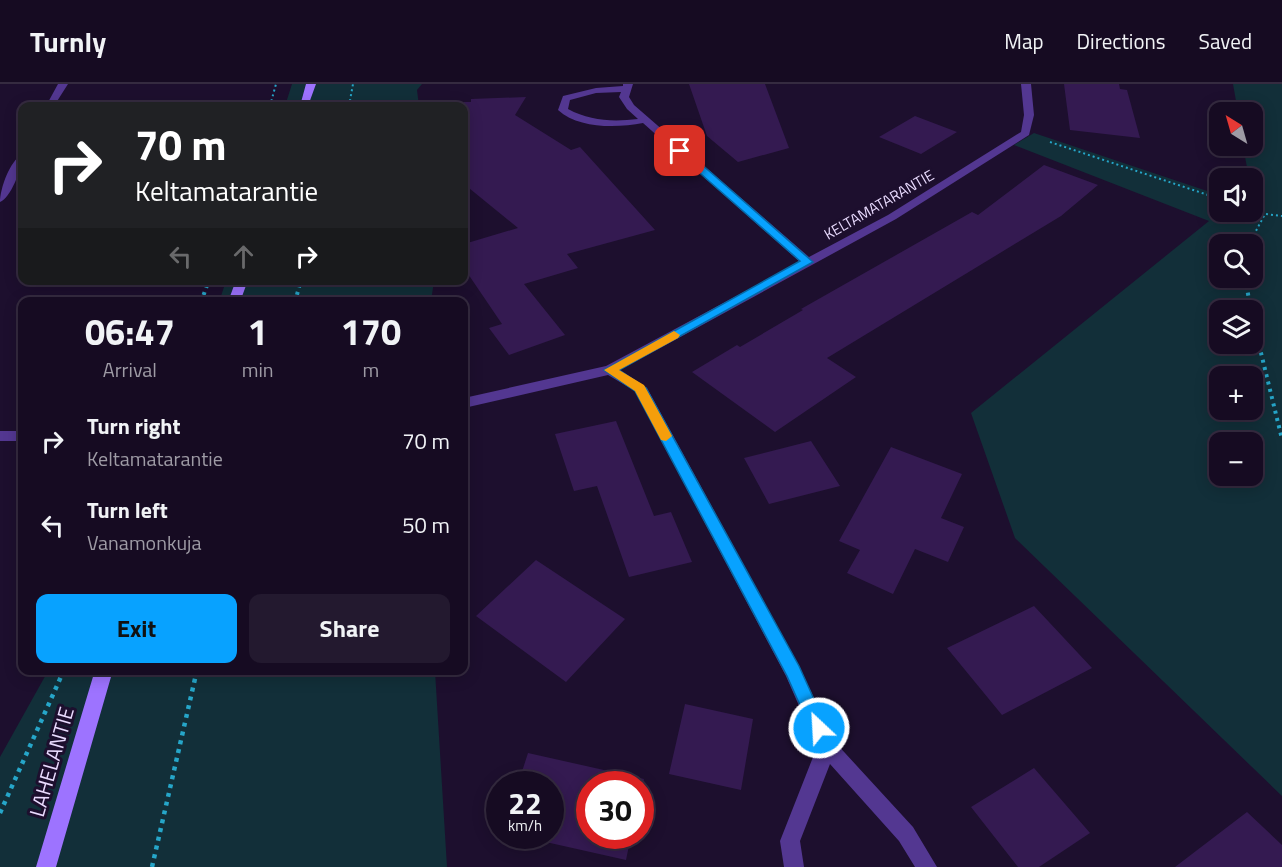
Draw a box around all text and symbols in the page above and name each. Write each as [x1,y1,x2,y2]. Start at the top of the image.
text: Turnly [30,20,106,63]
text: Map [1004,25,1044,57]
text: Directions [1077,25,1166,57]
text: Saved [1199,25,1252,57]
north arrow [1209,102,1263,156]
map controls [1209,102,1263,486]
text: 70 m [135,112,227,176]
pin [654,125,705,176]
icon: right [36,126,114,204]
icon: arrive [663,134,696,167]
street label: KELTAMATARANTIE [819,164,938,245]
button: sound [1209,168,1263,222]
text: Keltamatarantie [135,170,318,211]
button: search [1209,234,1263,288]
icon: left [164,240,197,273]
icon: ahead [227,240,260,273]
icon: right [290,240,323,273]
button: layers [1209,300,1263,354]
text: 06:47 [85,304,175,359]
text: 1 [248,304,268,359]
text: 170 [341,304,401,359]
text: Arrival [103,354,157,385]
text: min [242,354,274,385]
text: m [362,354,379,385]
button: + [1209,366,1263,420]
text: Turn right [87,409,181,443]
text: 70 m [402,424,450,458]
icon: right [36,425,69,458]
button: − [1209,432,1263,486]
text: Keltamatarantie [87,443,223,474]
text: Turn left [87,493,168,527]
text: 50 m [402,508,450,542]
icon: left [36,509,69,542]
text: Vanamonkuja [87,527,202,558]
button: Exit [36,594,237,663]
button: Share [249,594,450,663]
position arrow [787,696,851,760]
street label: LAHELANTIE [20,703,82,820]
speed limit sign: 30 [576,771,654,849]
text: 22 [508,780,542,826]
text: km/h [508,814,542,837]

